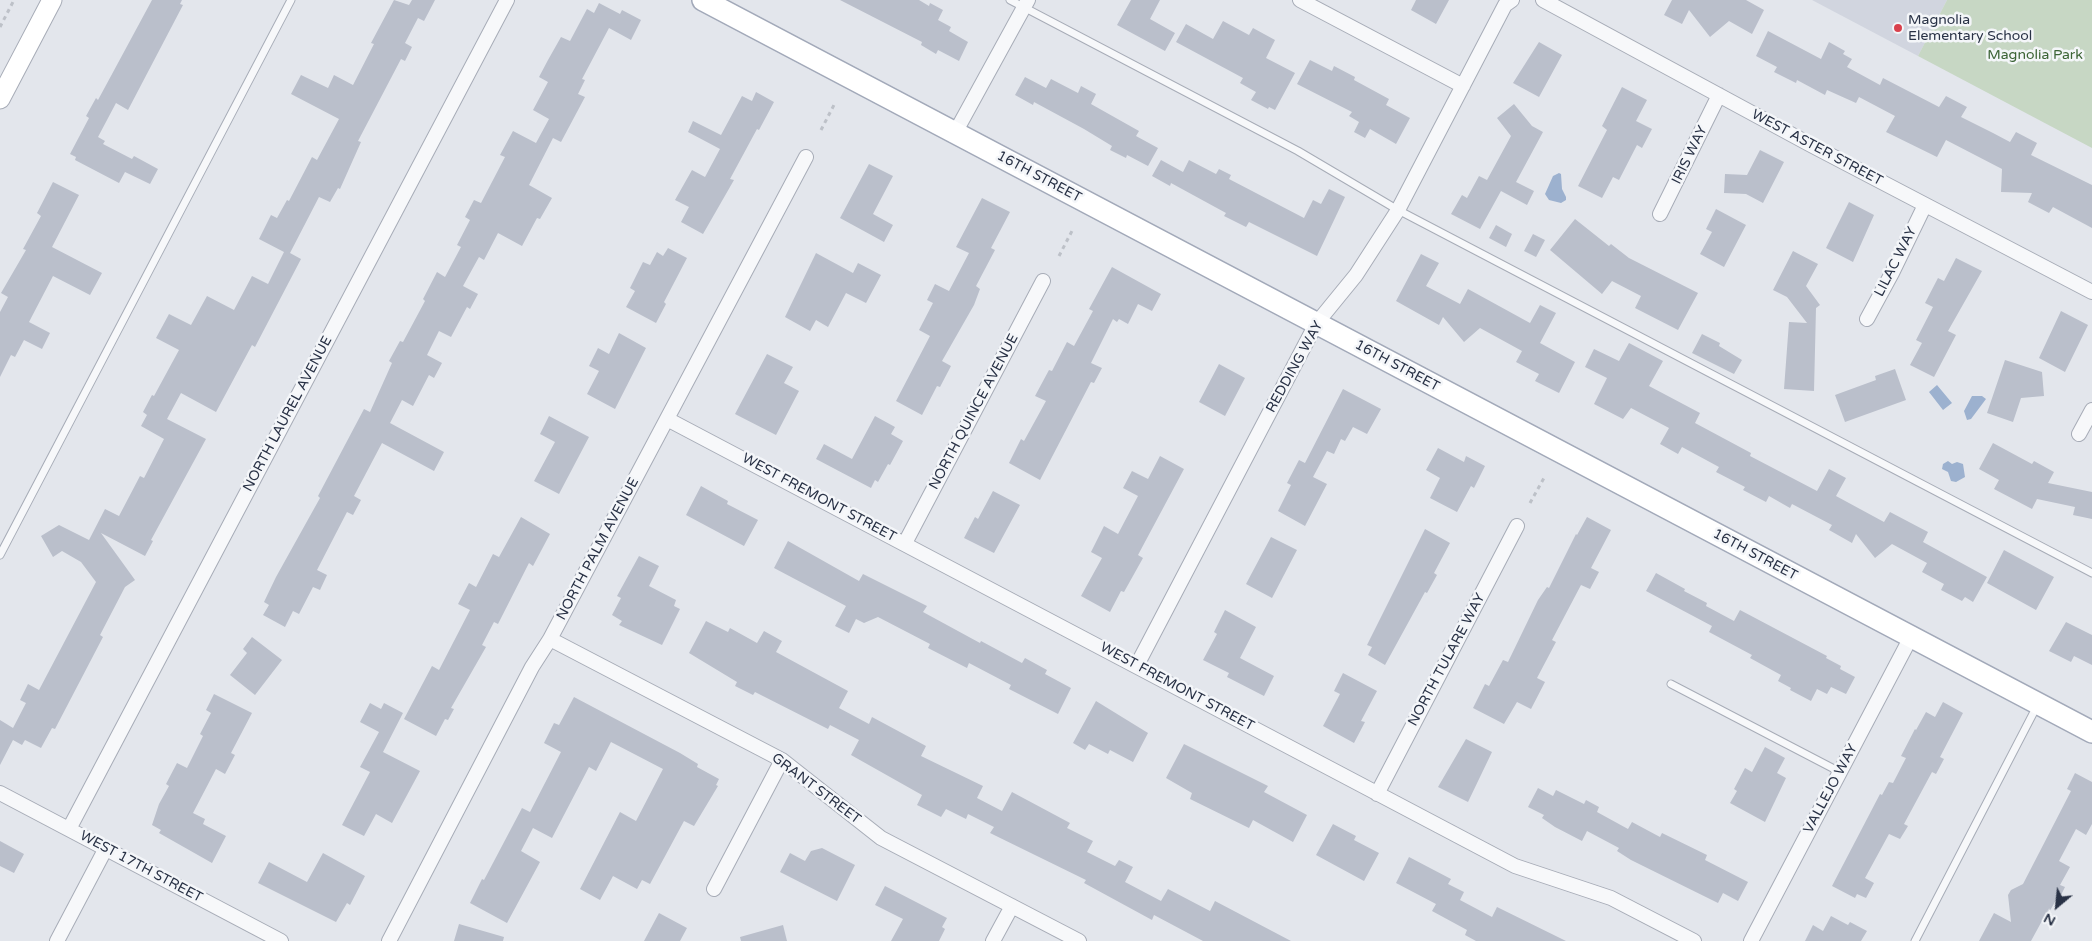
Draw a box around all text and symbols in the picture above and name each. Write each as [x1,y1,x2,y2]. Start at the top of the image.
place label: Magnolia Elementary School [1908,12,2032,44]
marker: Magnolia Elementary School [1892,22,1904,34]
park label: Magnolia Park [1987,47,2083,63]
street label: WEST ASTER STREET [1749,106,1885,190]
street label: IRIS WAY [1669,123,1711,187]
street label: 16TH STREET [994,148,1084,206]
street label: LILAC WAY [1871,224,1921,300]
street label: REDDING WAY [1263,318,1327,416]
street label: NORTH QUINCE AVENUE [926,331,1022,493]
street label: NORTH LAUREL AVENUE [240,333,336,495]
street label: 16TH STREET [1352,337,1442,395]
street label: WEST FREMONT STREET [739,450,899,546]
street label: NORTH PALM AVENUE [553,475,643,623]
street label: 16TH STREET [1710,526,1800,584]
street label: NORTH TULARE WAY [1405,591,1489,729]
street label: WEST FREMONT STREET [1097,639,1257,735]
street label: VALLEJO WAY [1800,741,1862,837]
street label: GRANT STREET [768,750,864,828]
street label: WEST 17TH STREET [77,828,205,906]
north arrow [2032,881,2082,931]
text: N [2041,910,2059,930]

